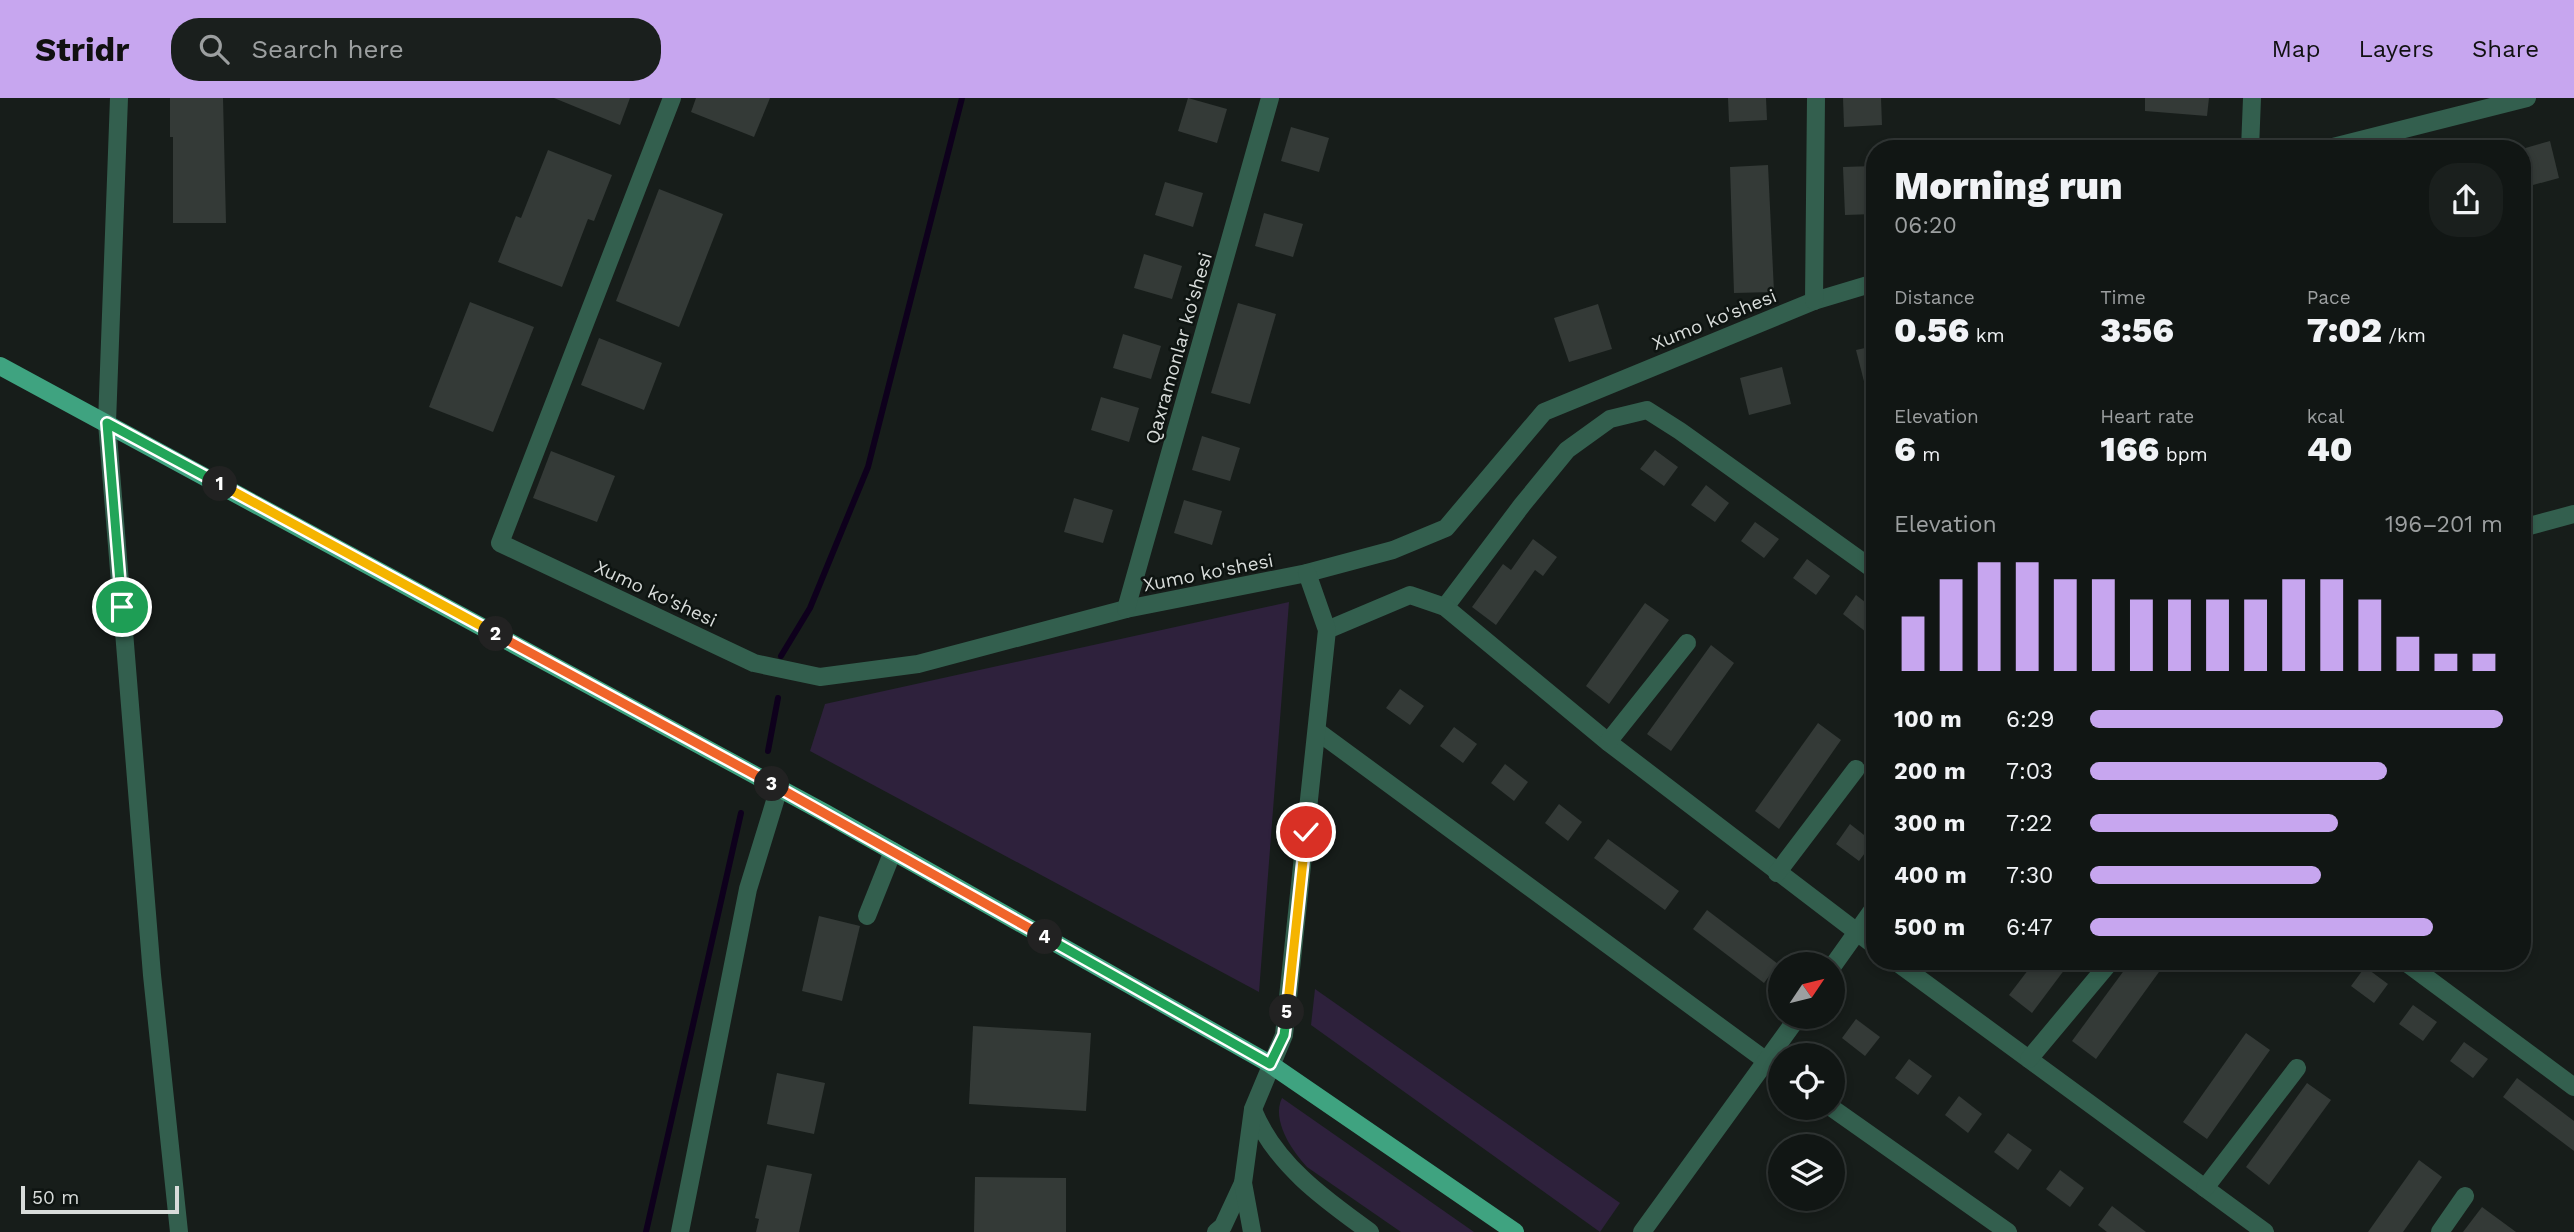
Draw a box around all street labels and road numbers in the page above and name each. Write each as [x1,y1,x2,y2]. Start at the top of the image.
street label: Qaxramonlar ko'shesi [1140,250,1217,447]
street label: Xumo ko'shesi [1649,284,1780,355]
street label: Xumo ko'shesi [1141,549,1275,596]
street label: Xumo ko'shesi [591,555,721,632]

